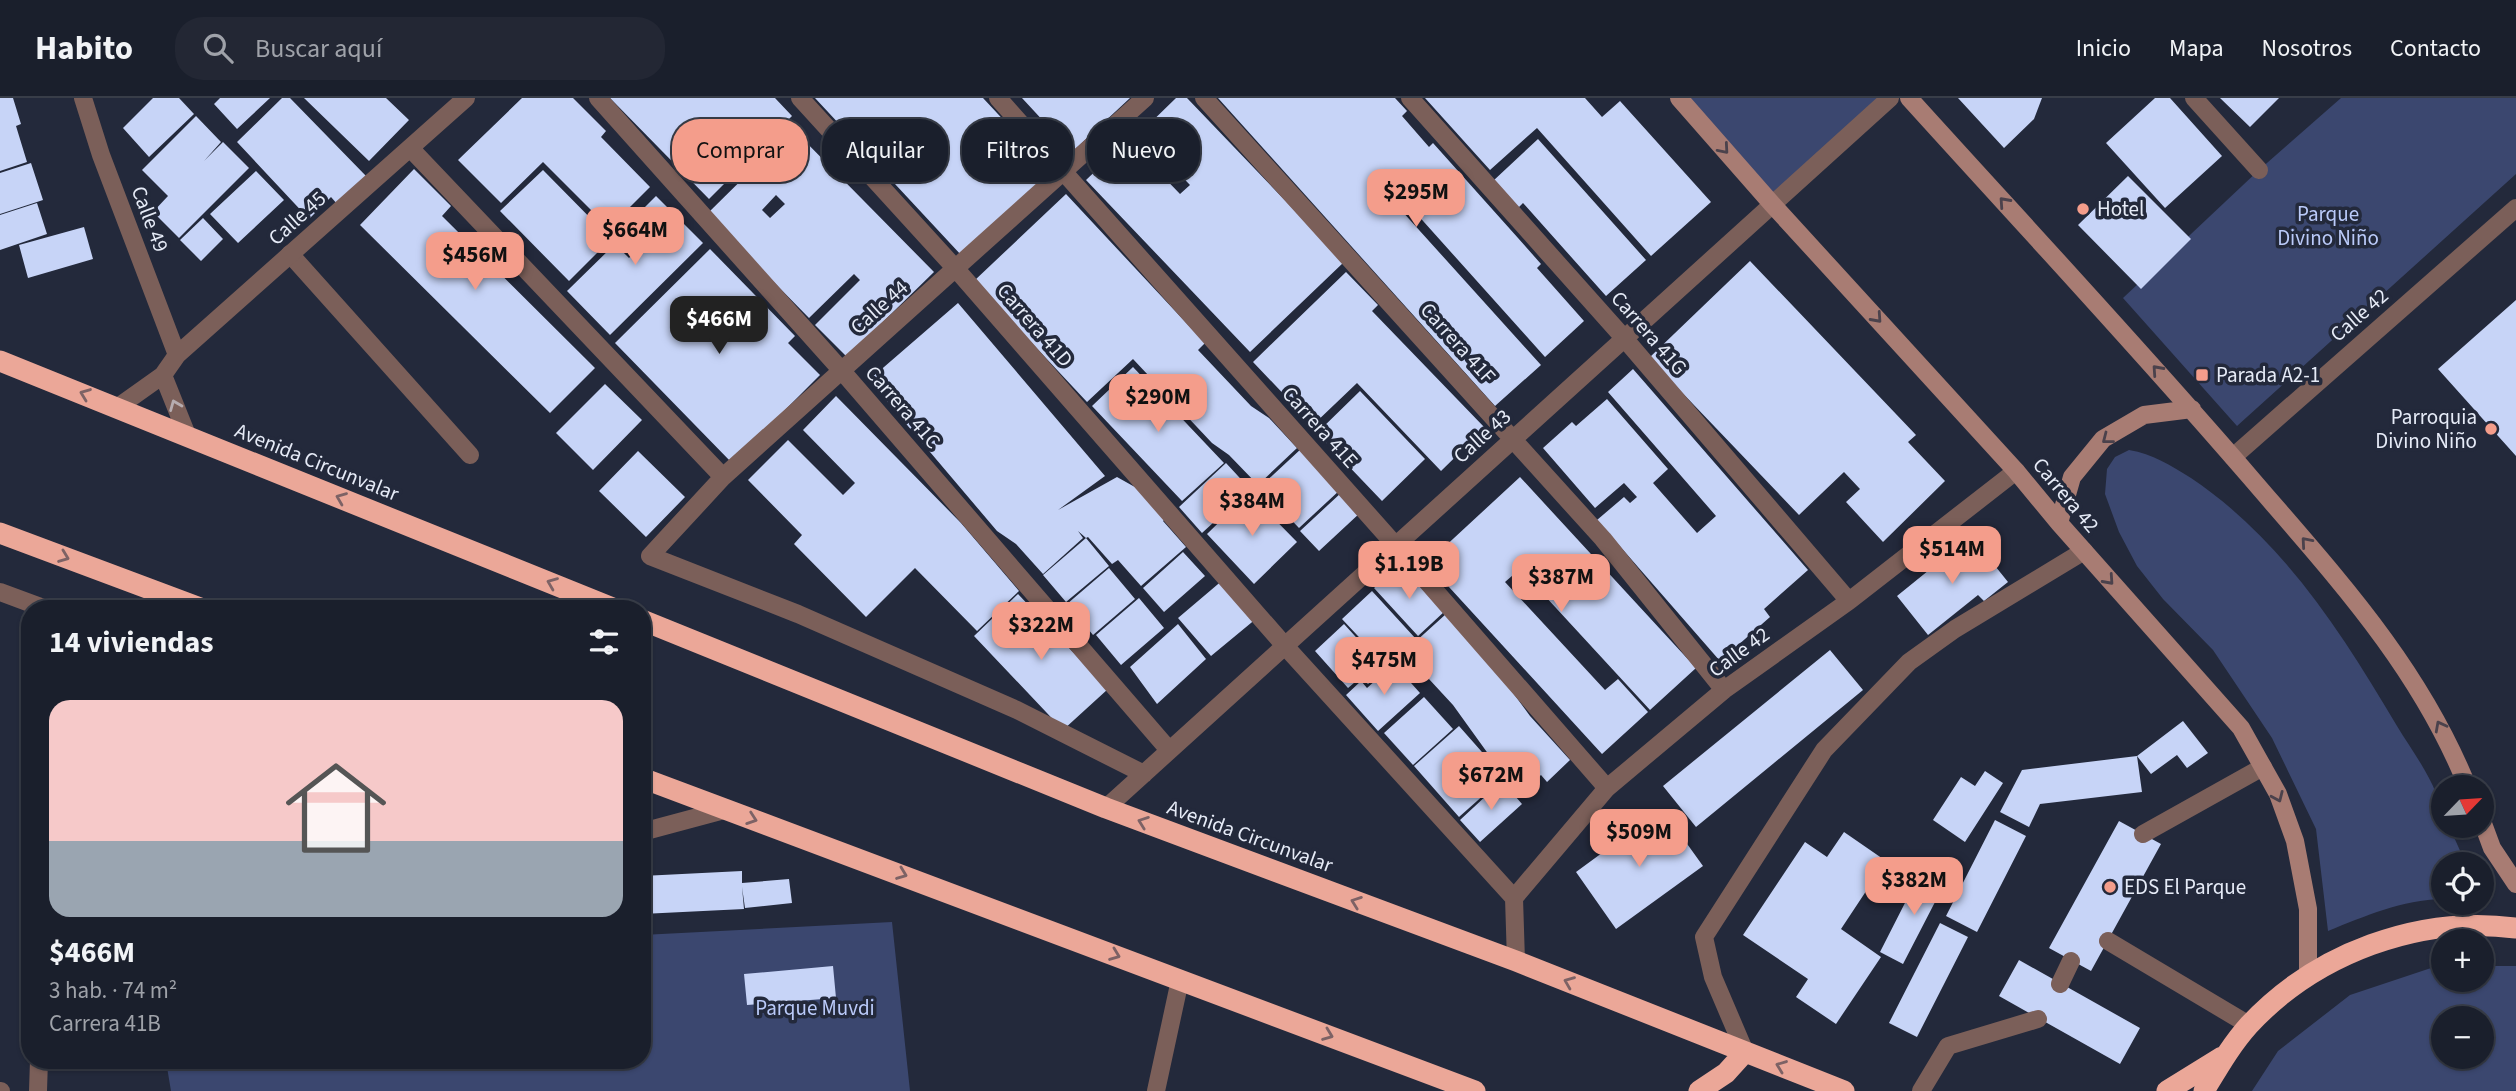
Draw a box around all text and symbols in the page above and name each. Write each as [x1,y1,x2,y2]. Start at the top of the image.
search box [175,17,665,80]
text: Habito [35,25,133,72]
icon: search [199,29,237,67]
text: Buscar aquí [255,30,382,67]
text: Inicio [2076,31,2131,66]
text: Mapa [2169,31,2224,66]
text: Nosotros [2262,31,2352,66]
text: Contacto [2390,31,2481,66]
chip: Comprar [672,119,808,182]
chip: Alquilar [822,119,948,182]
chip: Filtros [962,119,1073,182]
chip: Nuevo [1087,119,1200,182]
one-way arrow [1716,141,1728,154]
pin: $295M [1367,170,1465,229]
text: $295M [1383,175,1449,208]
street label: Calle 49 [124,182,176,256]
street label: Calle 45 [261,184,333,252]
place label: Hotel [2097,194,2144,224]
one-way arrow [1999,197,2012,210]
park label: Parque Divino Niño [2277,199,2379,253]
marker: Hotel [2075,201,2091,217]
pin: $664M [586,208,684,267]
text: $664M [602,213,668,246]
pin: $456M [426,232,524,292]
text: $456M [442,238,508,271]
street label: Calle 44 [843,273,915,341]
street label: Carrera 41D [990,276,1080,374]
street label: Calle 42 [2323,281,2395,349]
street label: Carrera 41G [1604,284,1694,382]
pin: $466M [670,296,768,356]
street label: Carrera 41F [1413,296,1503,390]
text: $466M [686,302,752,335]
one-way arrow [1869,310,1881,323]
street label: Carrera 41C [858,359,948,455]
place label: Parada A2-1 [2216,360,2320,390]
one-way arrow [2153,365,2165,378]
marker: Parada A2-1 [2194,367,2210,383]
pin: $290M [1109,374,1207,434]
street label: Carrera 41E [1275,379,1365,475]
text: $290M [1125,380,1191,413]
one-way arrow [79,388,91,402]
one-way arrow [169,400,183,412]
street label: Calle 43 [1446,402,1518,470]
place label: Parroquia Divino Niño [2375,402,2477,456]
street label: Avenida Circunvalar [231,415,404,509]
marker: Parroquia Divino Niño [2483,421,2499,437]
one-way arrow [2102,430,2114,443]
street label: Carrera 42 [2026,451,2106,539]
pin: $384M [1203,478,1301,538]
text: $384M [1219,484,1285,517]
one-way arrow [335,492,347,506]
pin: $514M [1903,526,2001,586]
text: $514M [1919,532,1985,565]
one-way arrow [2302,537,2314,550]
pin: $1.19B [1352,542,1466,601]
text: $1.19B [1374,547,1444,580]
one-way arrow [57,549,69,563]
pin: $387M [1512,554,1610,614]
text: $387M [1528,560,1594,593]
one-way arrow [2101,571,2114,584]
one-way arrow [546,578,558,592]
pin: $322M [992,602,1090,662]
text: $322M [1008,608,1074,641]
street label: Calle 42 [1702,620,1776,684]
text: 14 viviendas [49,621,214,664]
icon: filters [585,623,623,661]
pin: $475M [1335,638,1433,697]
text: $475M [1351,643,1417,676]
one-way arrow [2434,720,2448,733]
icon: home [273,745,399,871]
pin: $672M [1442,752,1540,812]
text: $672M [1458,758,1524,791]
north arrow [2431,775,2494,838]
map controls [2431,775,2494,1069]
one-way arrow [2270,789,2284,802]
street label: Avenida Circunvalar [1163,792,1338,880]
pin: $509M [1590,810,1688,869]
one-way arrow [745,811,757,825]
text: $509M [1606,815,1672,848]
one-way arrow [1138,817,1150,831]
button: locate [2431,852,2494,915]
pin: $382M [1865,858,1963,917]
text: $382M [1881,863,1947,896]
one-way arrow [896,866,908,880]
place label: EDS El Parque [2124,872,2246,902]
marker: EDS El Parque [2102,879,2118,895]
one-way arrow [1351,896,1363,910]
button: + [2431,929,2494,992]
text: $466M [49,931,135,974]
one-way arrow [1109,947,1121,961]
text: 3 hab. · 74 m² [49,974,177,1007]
one-way arrow [1564,977,1576,991]
park label: Parque Muvdi [755,993,875,1023]
button: − [2431,1006,2494,1069]
text: Carrera 41B [49,1007,161,1040]
one-way arrow [1321,1027,1333,1041]
one-way arrow [1775,1061,1787,1075]

